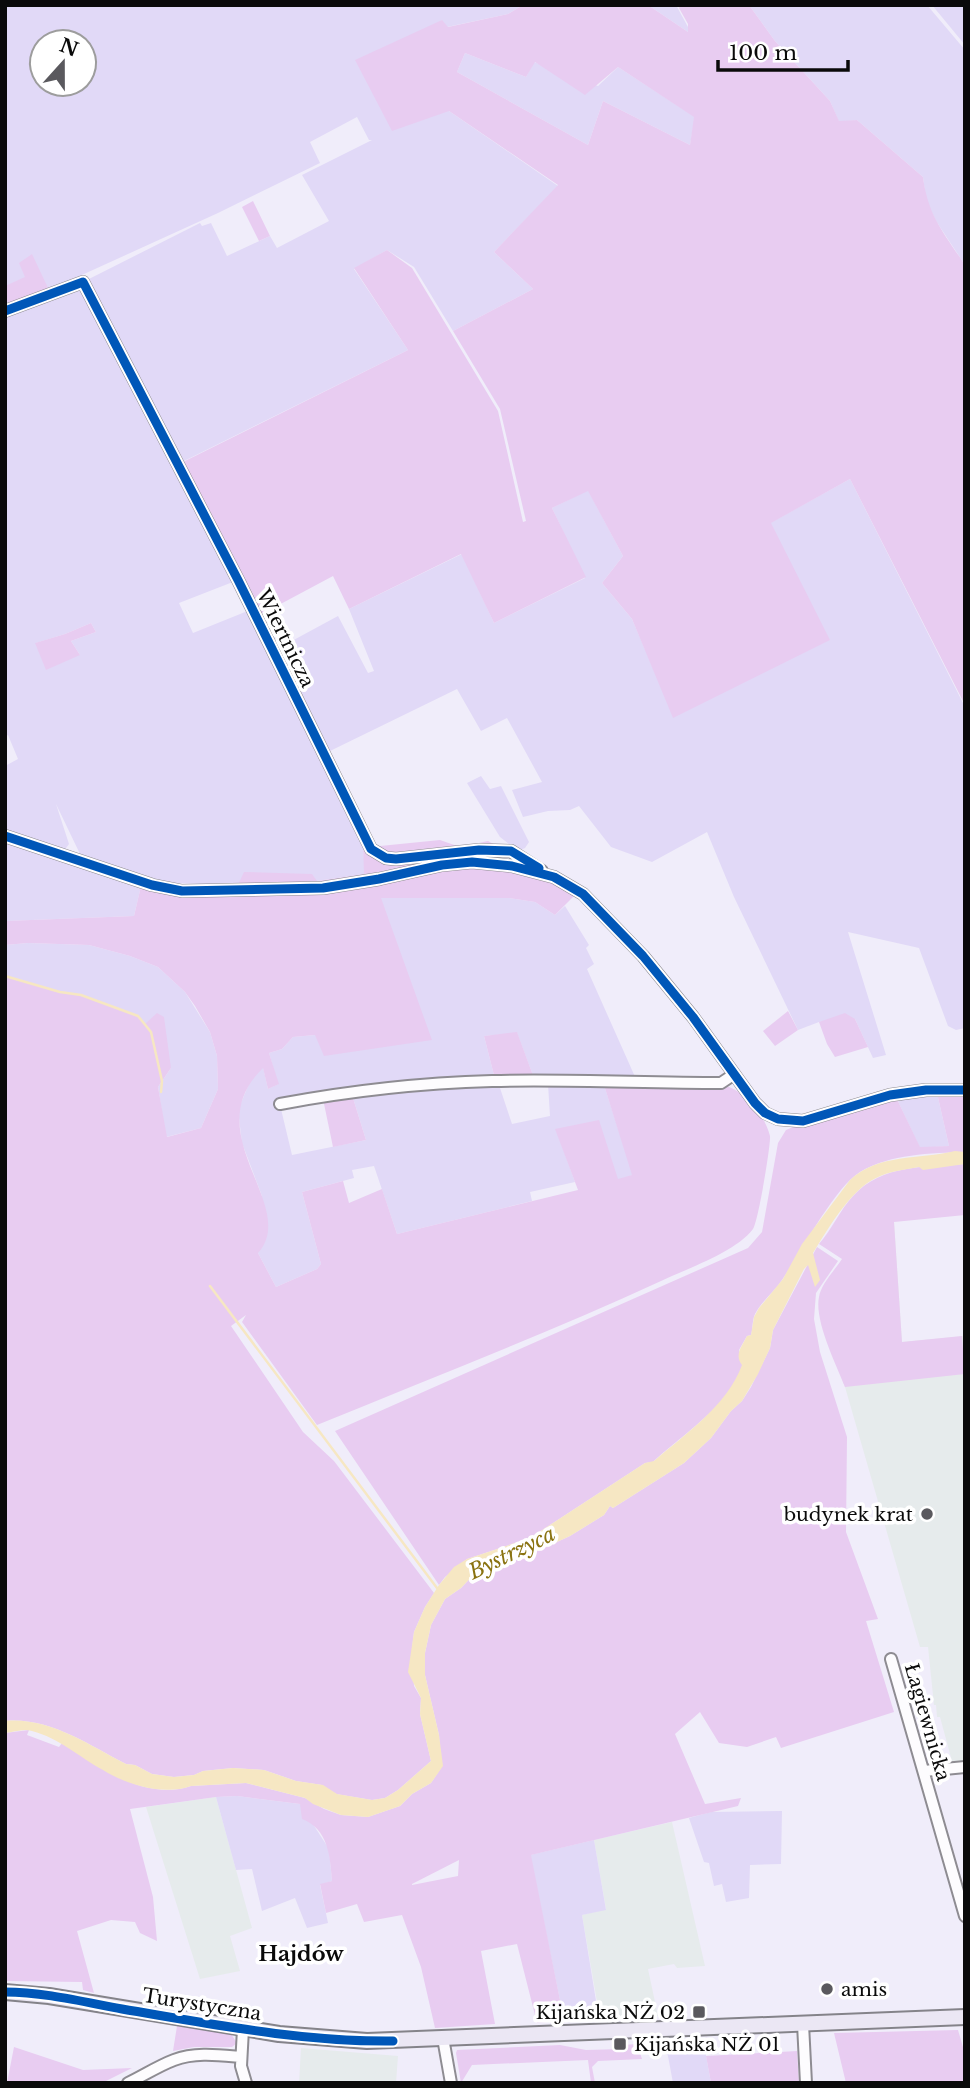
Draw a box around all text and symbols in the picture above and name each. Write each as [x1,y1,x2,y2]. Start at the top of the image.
north arrow [28,28,98,98]
scale bar [718,28,848,72]
text: N [56,34,81,62]
text: 100 m [729,40,797,66]
street label: Wiertnicza [251,584,319,692]
place label: budynek krat [783,1503,914,1526]
marker: budynek krat [919,1506,935,1522]
water label: Bystrzyca [463,1521,560,1586]
street label: Łagiewnicka [900,1661,955,1784]
district label: Hajdów [258,1941,344,1967]
place label: amis [841,1978,887,2001]
marker: amis [819,1981,835,1997]
street label: Turystyczna [141,1984,263,2025]
place label: Kijańska NŻ 02 [536,2001,685,2024]
marker: Kijańska NŻ 02 [691,2004,707,2020]
place label: Kijańska NŻ 01 [634,2033,780,2056]
marker: Kijańska NŻ 01 [612,2036,628,2052]

